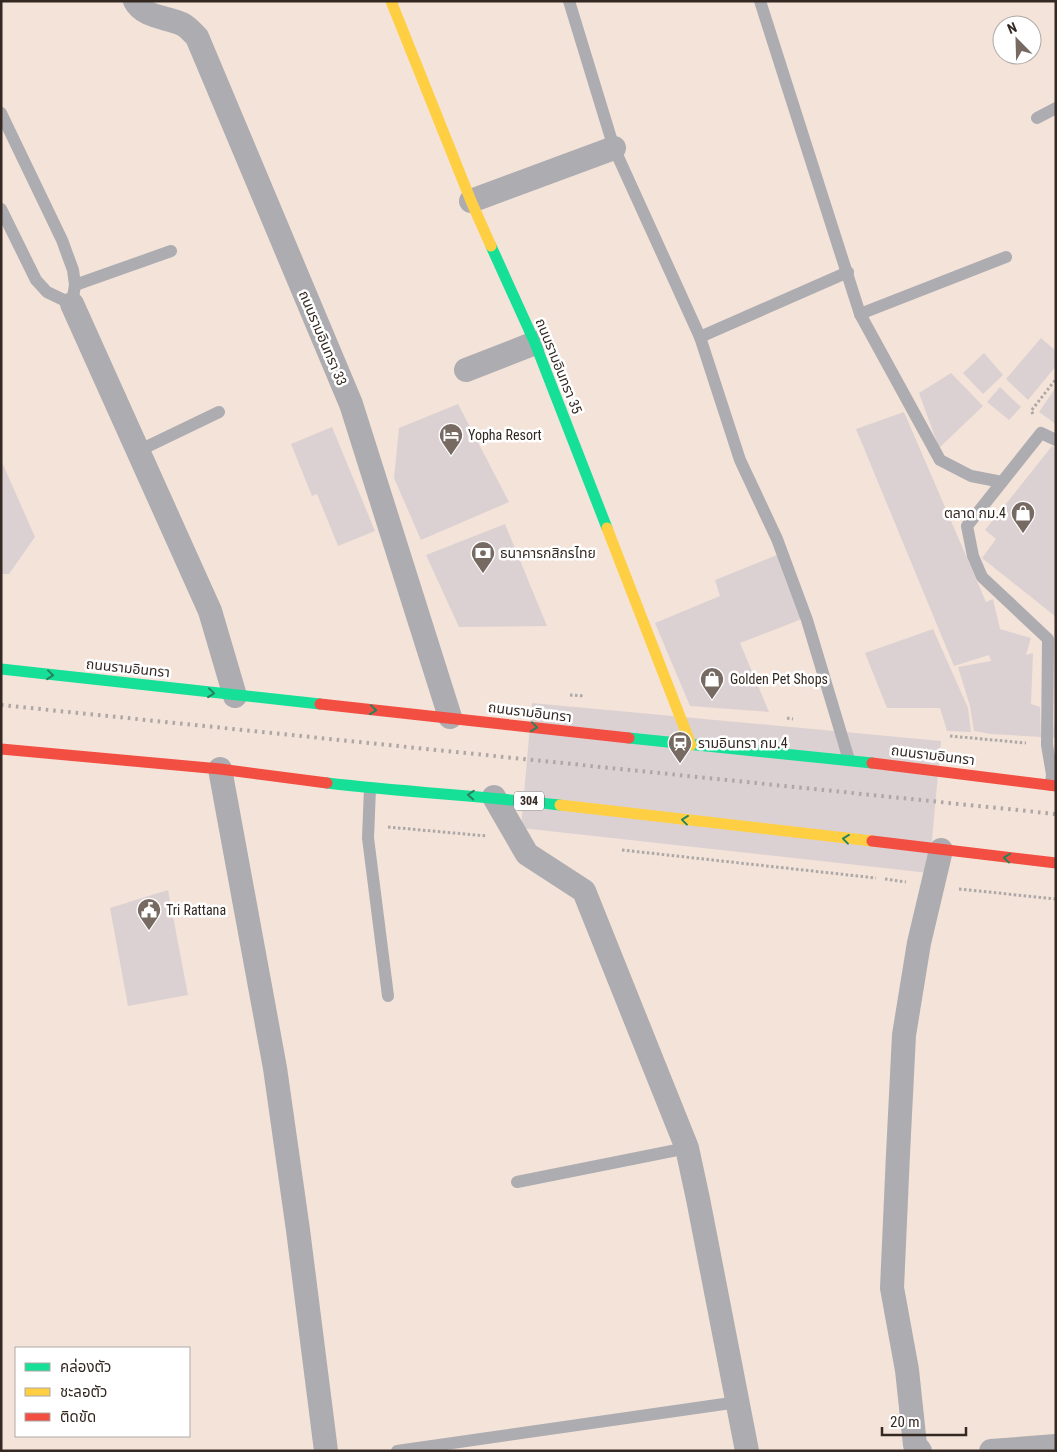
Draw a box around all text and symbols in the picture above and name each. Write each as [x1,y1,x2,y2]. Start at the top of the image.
north arrow [992,15,1042,65]
text: N [1005,19,1019,37]
street label: ถนนรามอินทรา 33 [296,288,350,388]
street label: ถนนรามอินทรา 35 [533,316,585,416]
hotel icon: Yopha Resort [438,422,464,456]
place label: Yopha Resort [468,427,542,443]
shop icon: ตลาด กม.4 [1010,500,1036,534]
place label: ตลาด กม.4 [944,505,1006,521]
bank icon: ธนาคารกสิกรไทย [470,540,496,574]
place label: ธนาคารกสิกรไทย [500,545,596,561]
street label: ถนนรามอินทรา [85,656,171,680]
shop icon: Golden Pet Shops [699,666,725,700]
one-way arrow [46,669,54,680]
place label: Golden Pet Shops [730,671,828,687]
one-way arrow [207,687,215,698]
street label: ถนนรามอินทรา [487,699,573,725]
one-way arrow [369,704,377,715]
one-way arrow [531,721,539,732]
station icon: รามอินทรา กม.4 [667,730,693,764]
place label: รามอินทรา กม.4 [698,735,788,751]
street label: ถนนรามอินทรา [890,742,976,768]
one-way arrow [467,790,475,801]
road number: 304 [514,791,544,810]
one-way arrow [680,815,688,826]
one-way arrow [842,834,850,845]
one-way arrow [1003,853,1011,864]
public building icon: Tri Rattana [136,897,162,931]
place label: Tri Rattana [166,902,226,918]
legend [15,1347,190,1437]
text: คล่องตัว [60,1358,111,1376]
text: ชะลอตัว [60,1383,107,1401]
scale bar [882,1404,966,1436]
text: ติดขัด [60,1408,96,1426]
text: 20 m [890,1413,920,1431]

